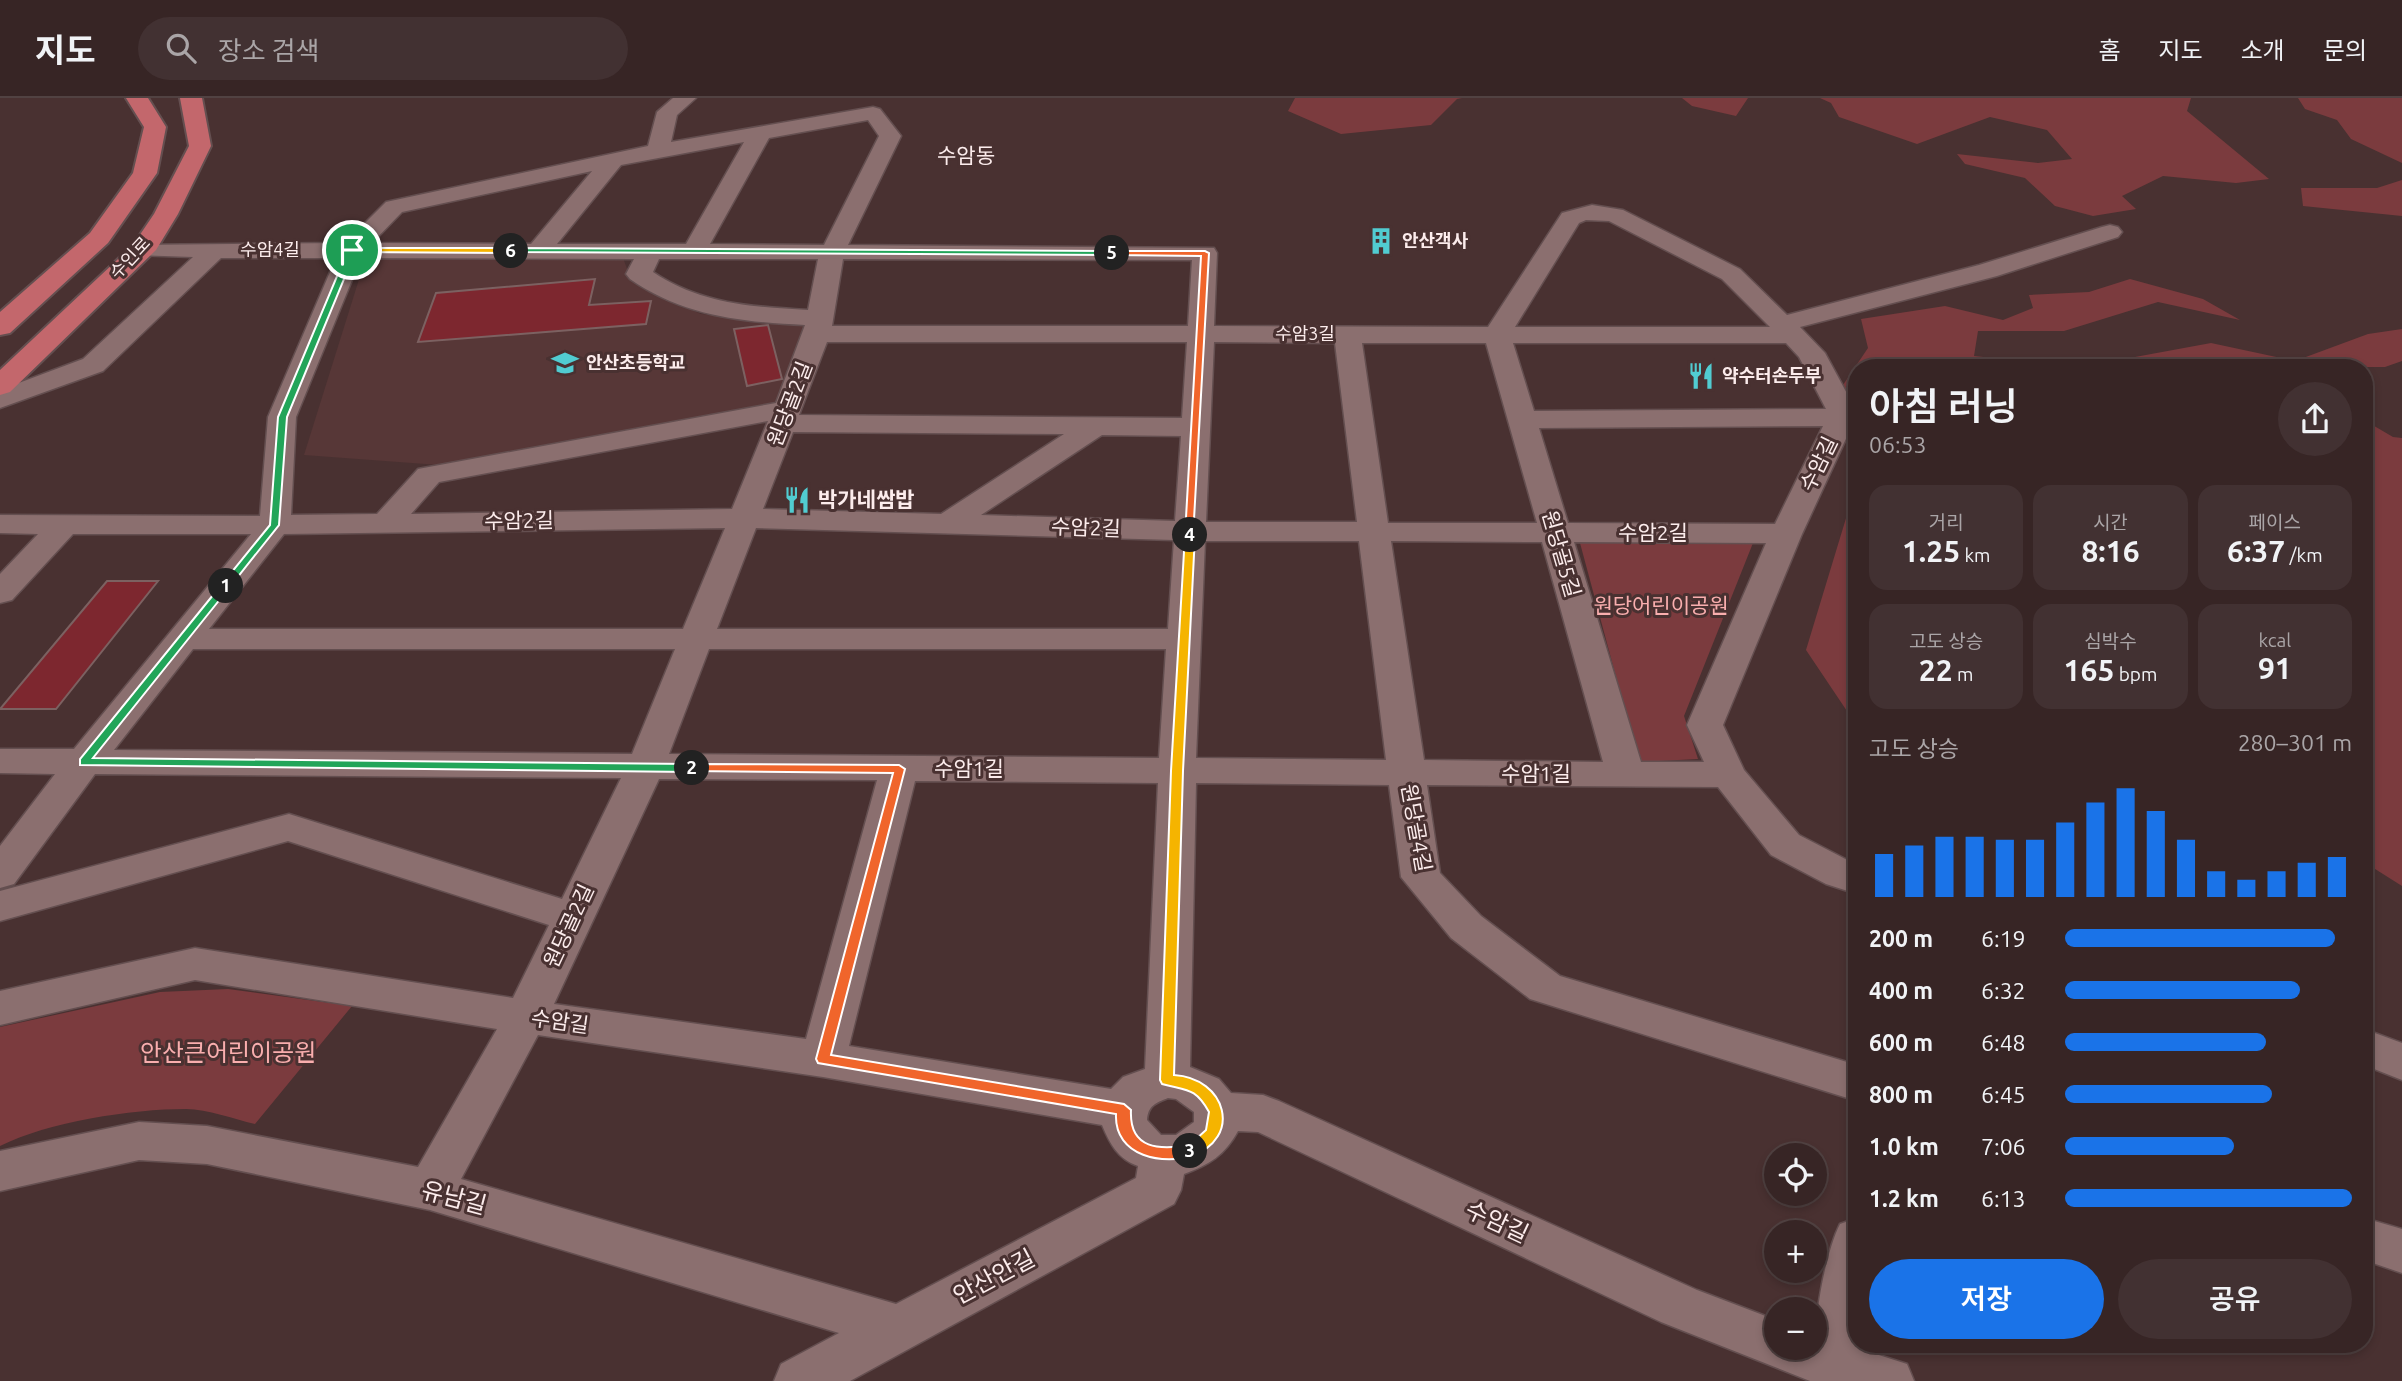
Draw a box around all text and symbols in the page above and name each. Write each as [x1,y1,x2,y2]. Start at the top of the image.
search box [138,17,628,80]
icon: search [162,29,200,67]
text: 지도 [35,31,96,68]
text: 장소 검색 [218,36,319,65]
text: 홈 [2098,37,2120,64]
text: 지도 [2158,37,2203,64]
text: 소개 [2241,37,2285,64]
text: 문의 [2323,37,2367,64]
district label: 수암동 [937,143,995,167]
pin [322,220,382,280]
building icon: 안산객사 [1366,226,1396,256]
place label: 안산객사 [1402,230,1469,250]
icon: arrive [333,231,371,269]
street label: 수인로 [105,232,154,282]
pin: 6 [494,234,528,268]
pin: 5 [1094,236,1130,270]
street label: 수암4길 [240,239,300,259]
text: 6 [505,239,516,261]
text: 5 [1106,241,1117,263]
street label: 수암3길 [1275,323,1335,343]
school or university icon: 안산초등학교 [550,348,580,378]
place label: 안산초등학교 [586,352,685,372]
street label: 원당골2길 [762,358,816,450]
restaurant icon: 약수터손두부 [1686,361,1716,391]
place label: 약수터손두부 [1722,365,1821,385]
button: share [2278,382,2352,456]
text: 아침 러닝 [1869,385,2018,427]
street label: 수암길 [1795,432,1842,495]
text: 06:53 [1869,432,1927,457]
restaurant icon: 박가네쌈밥 [782,485,812,515]
place label: 박가네쌈밥 [818,487,915,511]
street label: 수암2길 [484,507,554,533]
street label: 원당골5길 [1538,508,1586,600]
text: 거리 [1929,511,1964,533]
text: 시간 [2093,511,2128,533]
text: 페이스 [2249,511,2301,533]
street label: 수암2길 [1051,514,1121,540]
pin: 4 [1172,518,1208,552]
street label: 수암2길 [1618,520,1688,544]
text: 4 [1184,523,1195,545]
text: 1.25 [1902,534,1960,568]
text: 8:16 [2081,534,2140,568]
text: 6:37 [2227,534,2285,568]
text: km [1960,544,1990,566]
text: /km [2285,544,2323,566]
pin: 1 [208,568,244,603]
text: 1 [220,574,231,596]
park label: 원당어린이공원 [1593,593,1729,617]
text: kcal [2258,629,2291,651]
text: 고도 상승 [1909,630,1983,652]
text: 심박수 [2084,630,2137,652]
text: 91 [2258,651,2292,685]
text: 22 [1919,653,1953,687]
text: 165 [2064,653,2114,687]
text: m [1953,663,1973,685]
text: bpm [2114,663,2157,685]
text: 280–301 m [2238,730,2352,755]
text: 고도 상승 [1869,736,1959,761]
pin: 2 [674,750,710,786]
text: 2 [686,756,697,778]
street label: 수암1길 [934,756,1004,780]
street label: 수암1길 [1501,761,1571,785]
street label: 원당골4길 [1397,782,1437,874]
street label: 원당골2길 [538,880,598,971]
text: 200 m [1869,926,1933,951]
text: 6:19 [1981,926,2026,951]
text: 400 m [1869,978,1933,1003]
text: 6:32 [1981,978,2026,1003]
street label: 수암길 [530,1005,591,1037]
text: 600 m [1869,1030,1933,1055]
text: 6:48 [1981,1030,2026,1055]
park label: 안산큰어린이공원 [140,1039,316,1066]
text: 800 m [1869,1082,1933,1107]
text: 6:45 [1981,1082,2026,1107]
pin: 3 [1172,1134,1208,1168]
text: 1.0 km [1869,1134,1939,1159]
text: 7:06 [1981,1134,2026,1159]
text: 3 [1184,1139,1195,1161]
map controls [1764,1143,1827,1360]
button: locate [1764,1143,1827,1206]
street label: 유남길 [419,1176,490,1219]
text: 1.2 km [1869,1186,1939,1211]
text: 6:13 [1981,1186,2026,1211]
street label: 수암길 [1461,1195,1533,1248]
button: + [1764,1220,1827,1283]
street label: 안산안길 [948,1244,1039,1309]
button: 저장 [1869,1259,2104,1339]
button: 공유 [2118,1259,2352,1339]
button: − [1764,1297,1827,1360]

